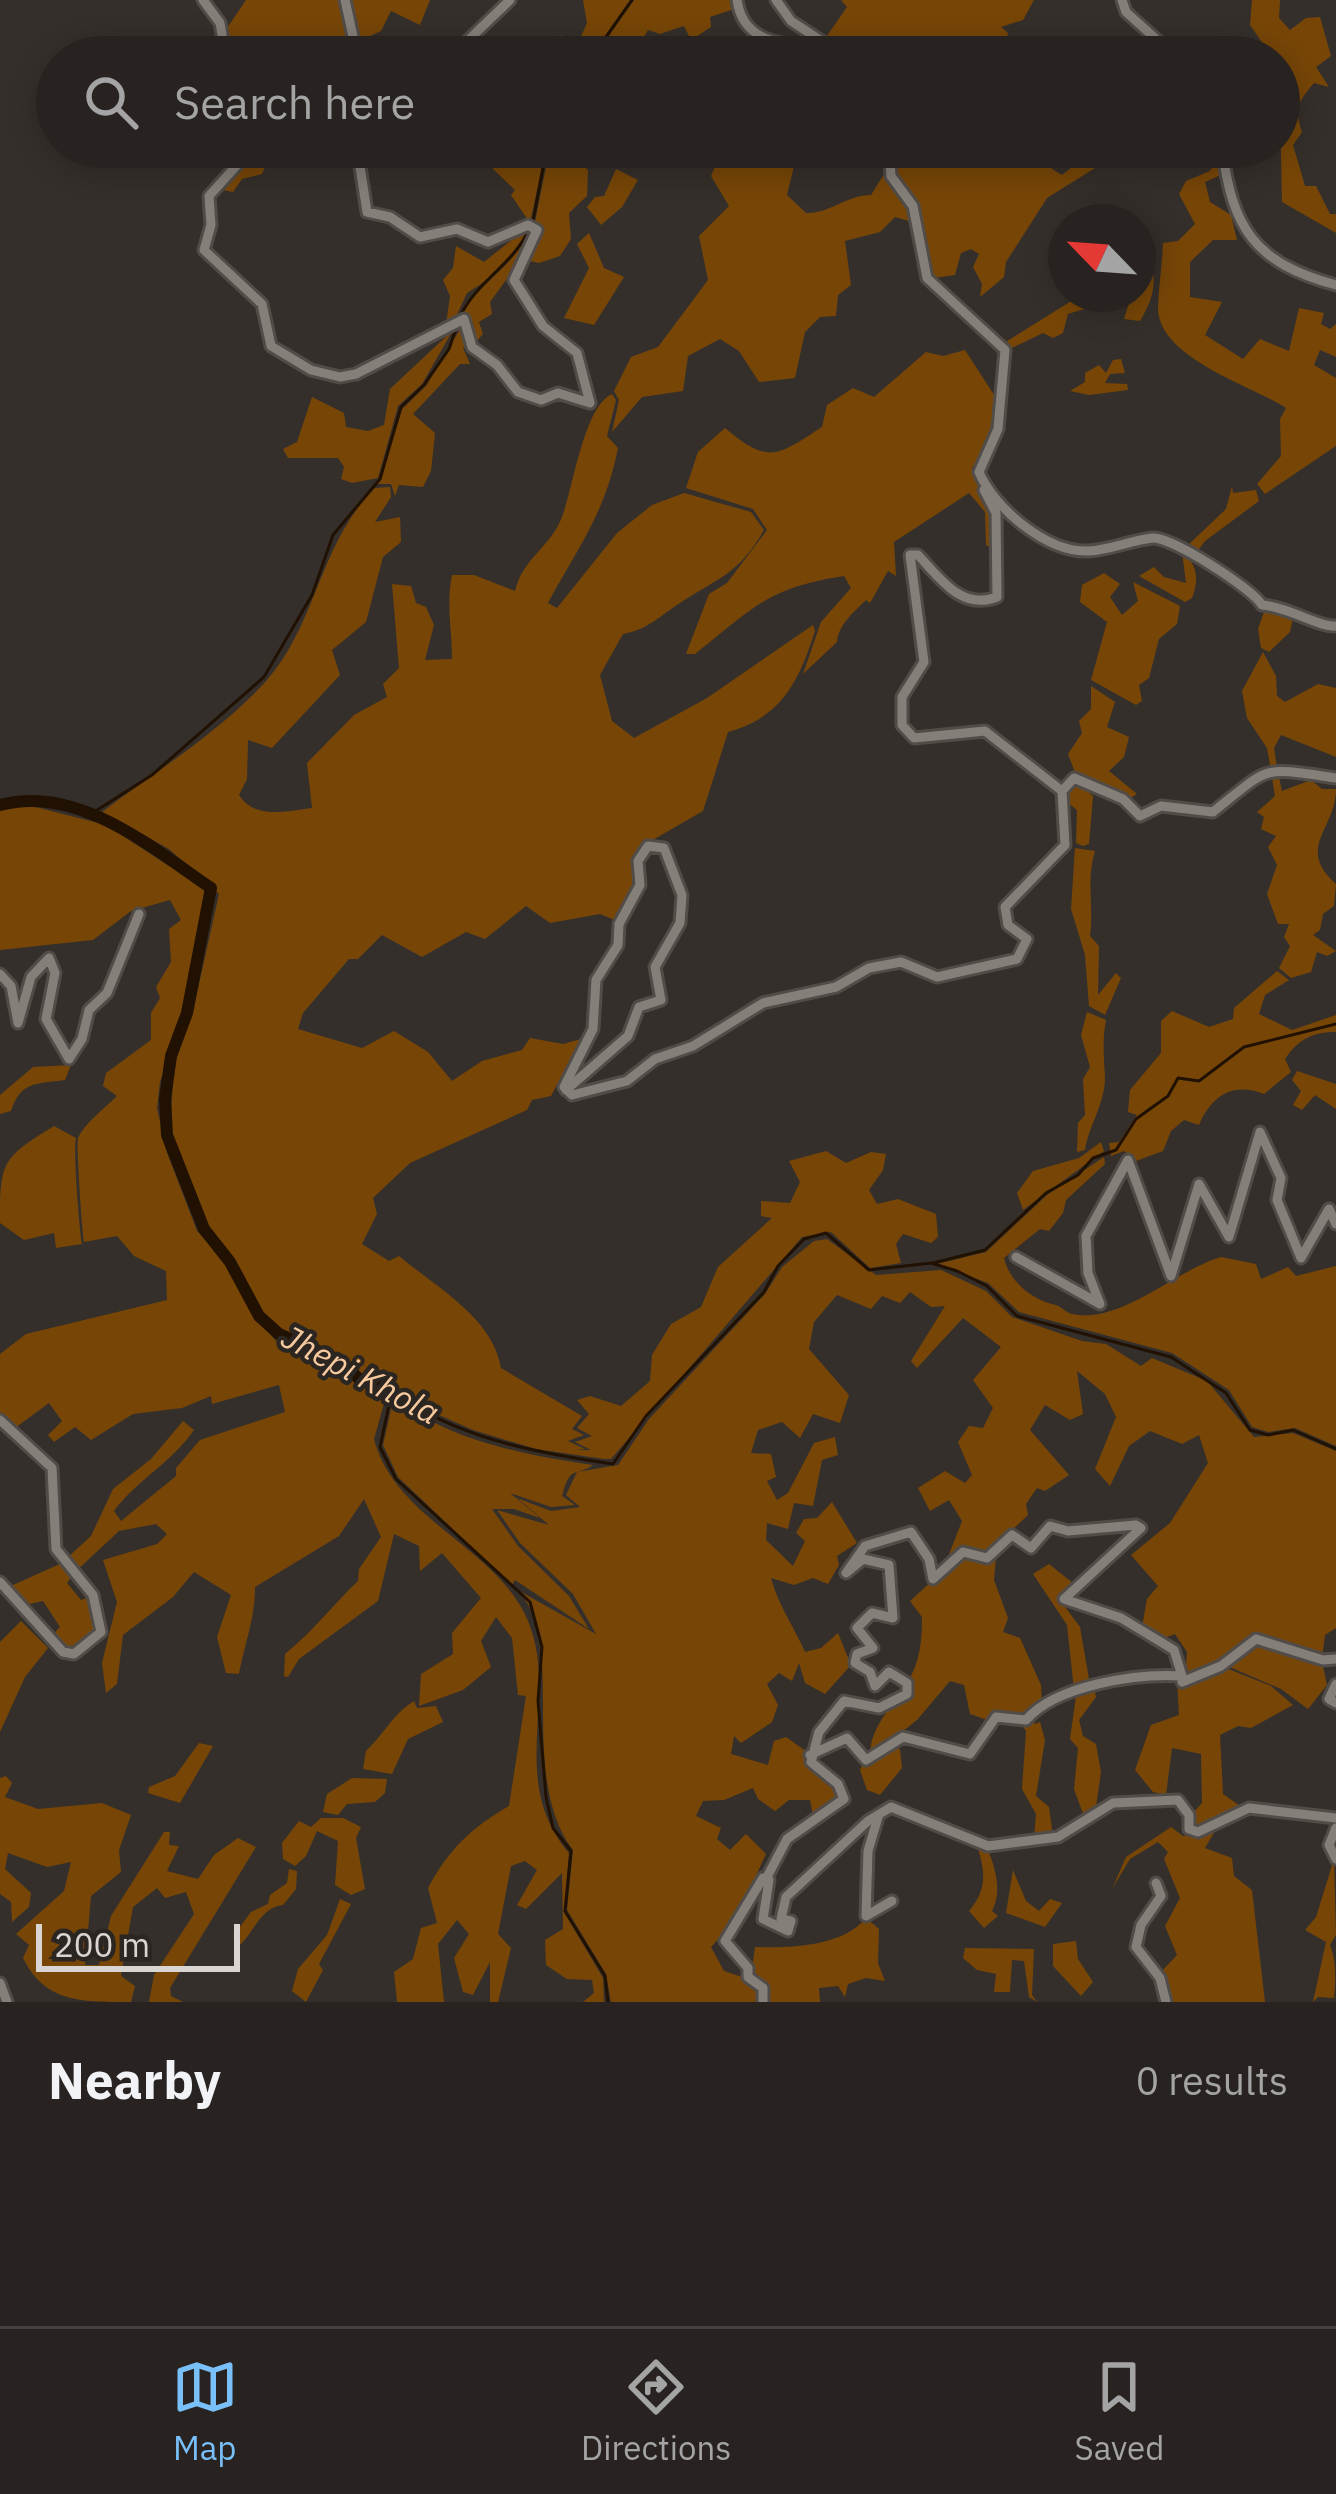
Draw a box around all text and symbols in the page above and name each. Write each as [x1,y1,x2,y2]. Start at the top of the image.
search box [36,36,1300,168]
icon: search [78,69,144,135]
text: Search here [174,73,415,131]
north arrow [1048,204,1156,312]
water label: Jhepi Khola [275,1315,447,1433]
scale bar [36,1918,240,1971]
text: 200 m [54,1923,150,1966]
text: Nearby [48,2047,221,2113]
text: 0 results [1136,2055,1288,2106]
tab: Map [172,2354,238,2469]
tab: Directions [581,2354,731,2469]
tab: Saved [1075,2354,1164,2469]

